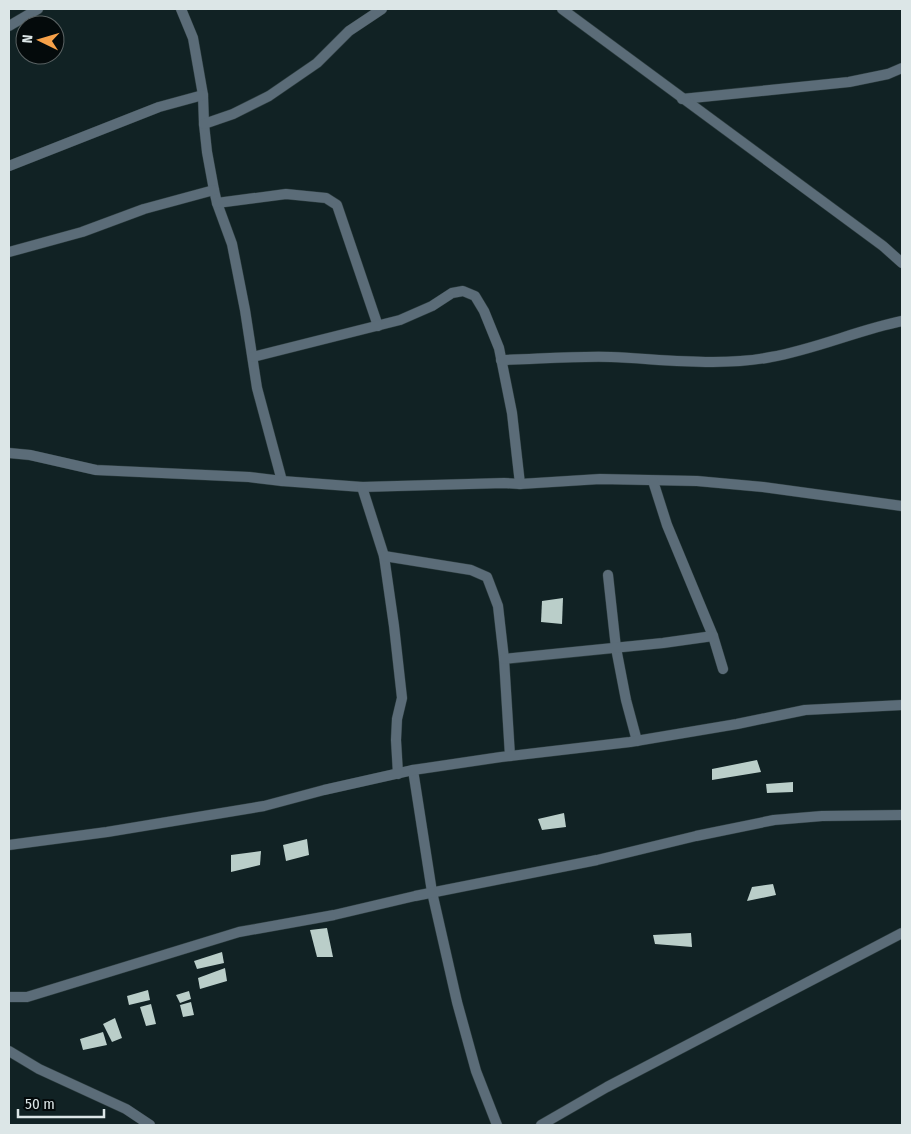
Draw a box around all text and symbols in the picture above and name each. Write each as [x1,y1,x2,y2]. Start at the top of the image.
north arrow [15,15,65,65]
text: N [19,34,36,44]
scale bar [18,1086,104,1118]
text: 50 m [25,1095,55,1113]

